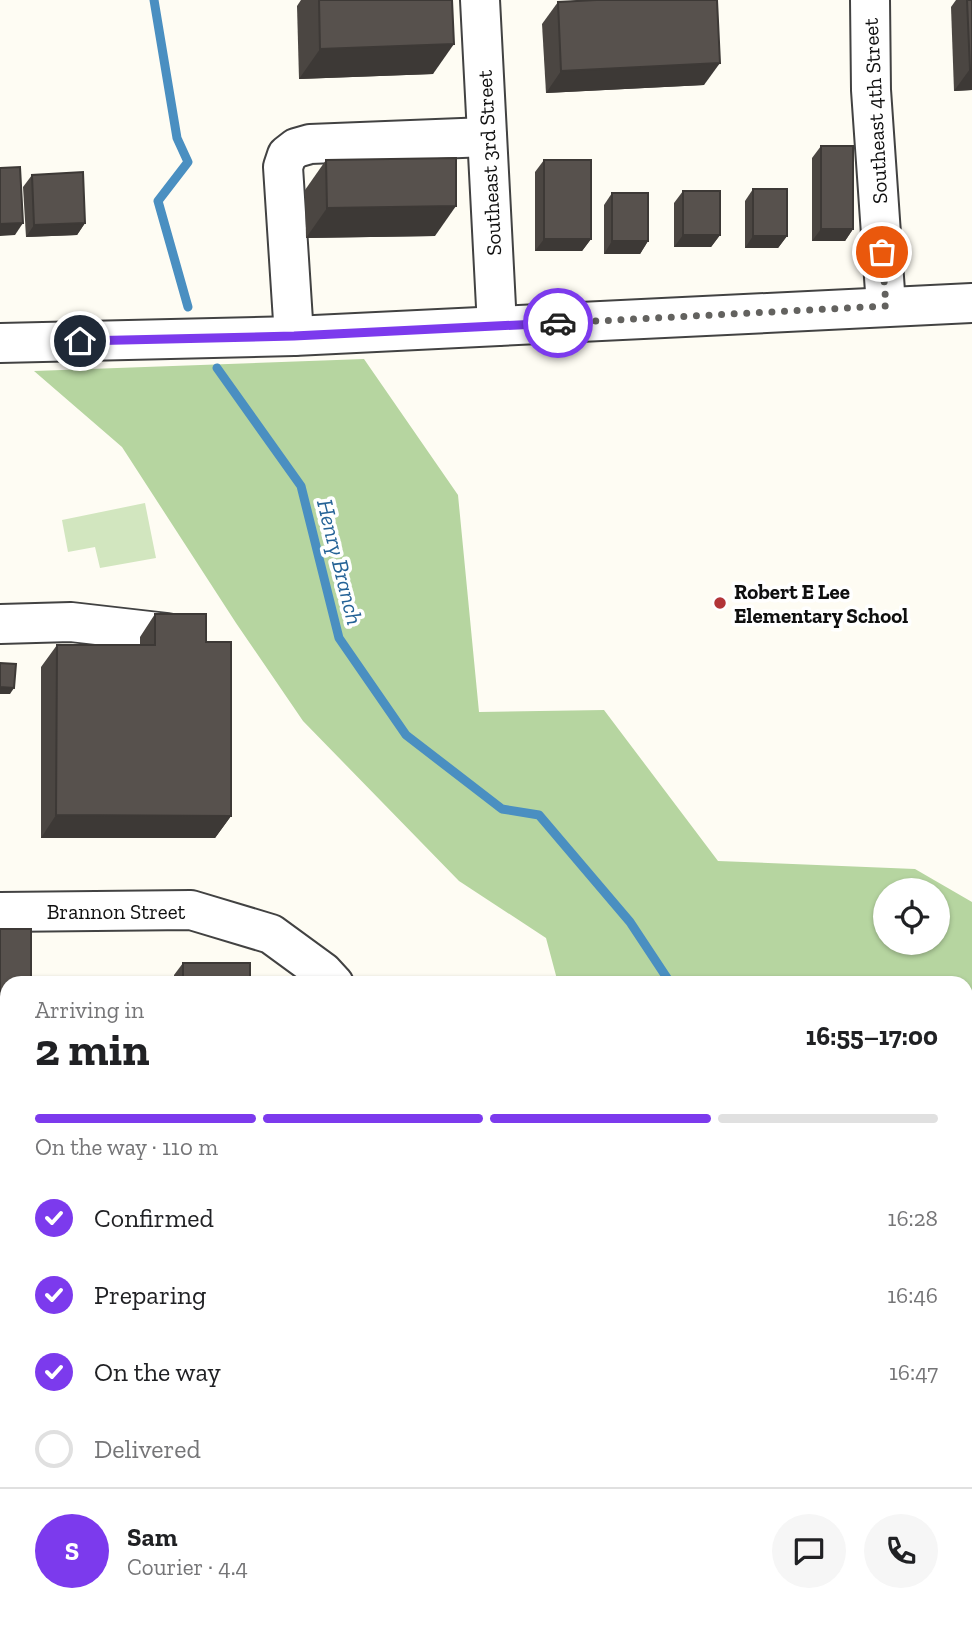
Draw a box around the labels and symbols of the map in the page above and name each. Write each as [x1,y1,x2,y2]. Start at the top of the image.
street label: Southeast 4th Street [858,17,892,204]
street label: Southeast 3rd Street [472,69,506,256]
pin [852,222,912,282]
courier [523,288,593,358]
pin [50,311,110,371]
water label: Henry Branch [311,496,369,628]
place label: Robert E Lee Elementary School [734,579,908,628]
marker: Robert E Lee Elementary School [712,595,728,611]
street label: Brannon Street [47,899,186,924]

